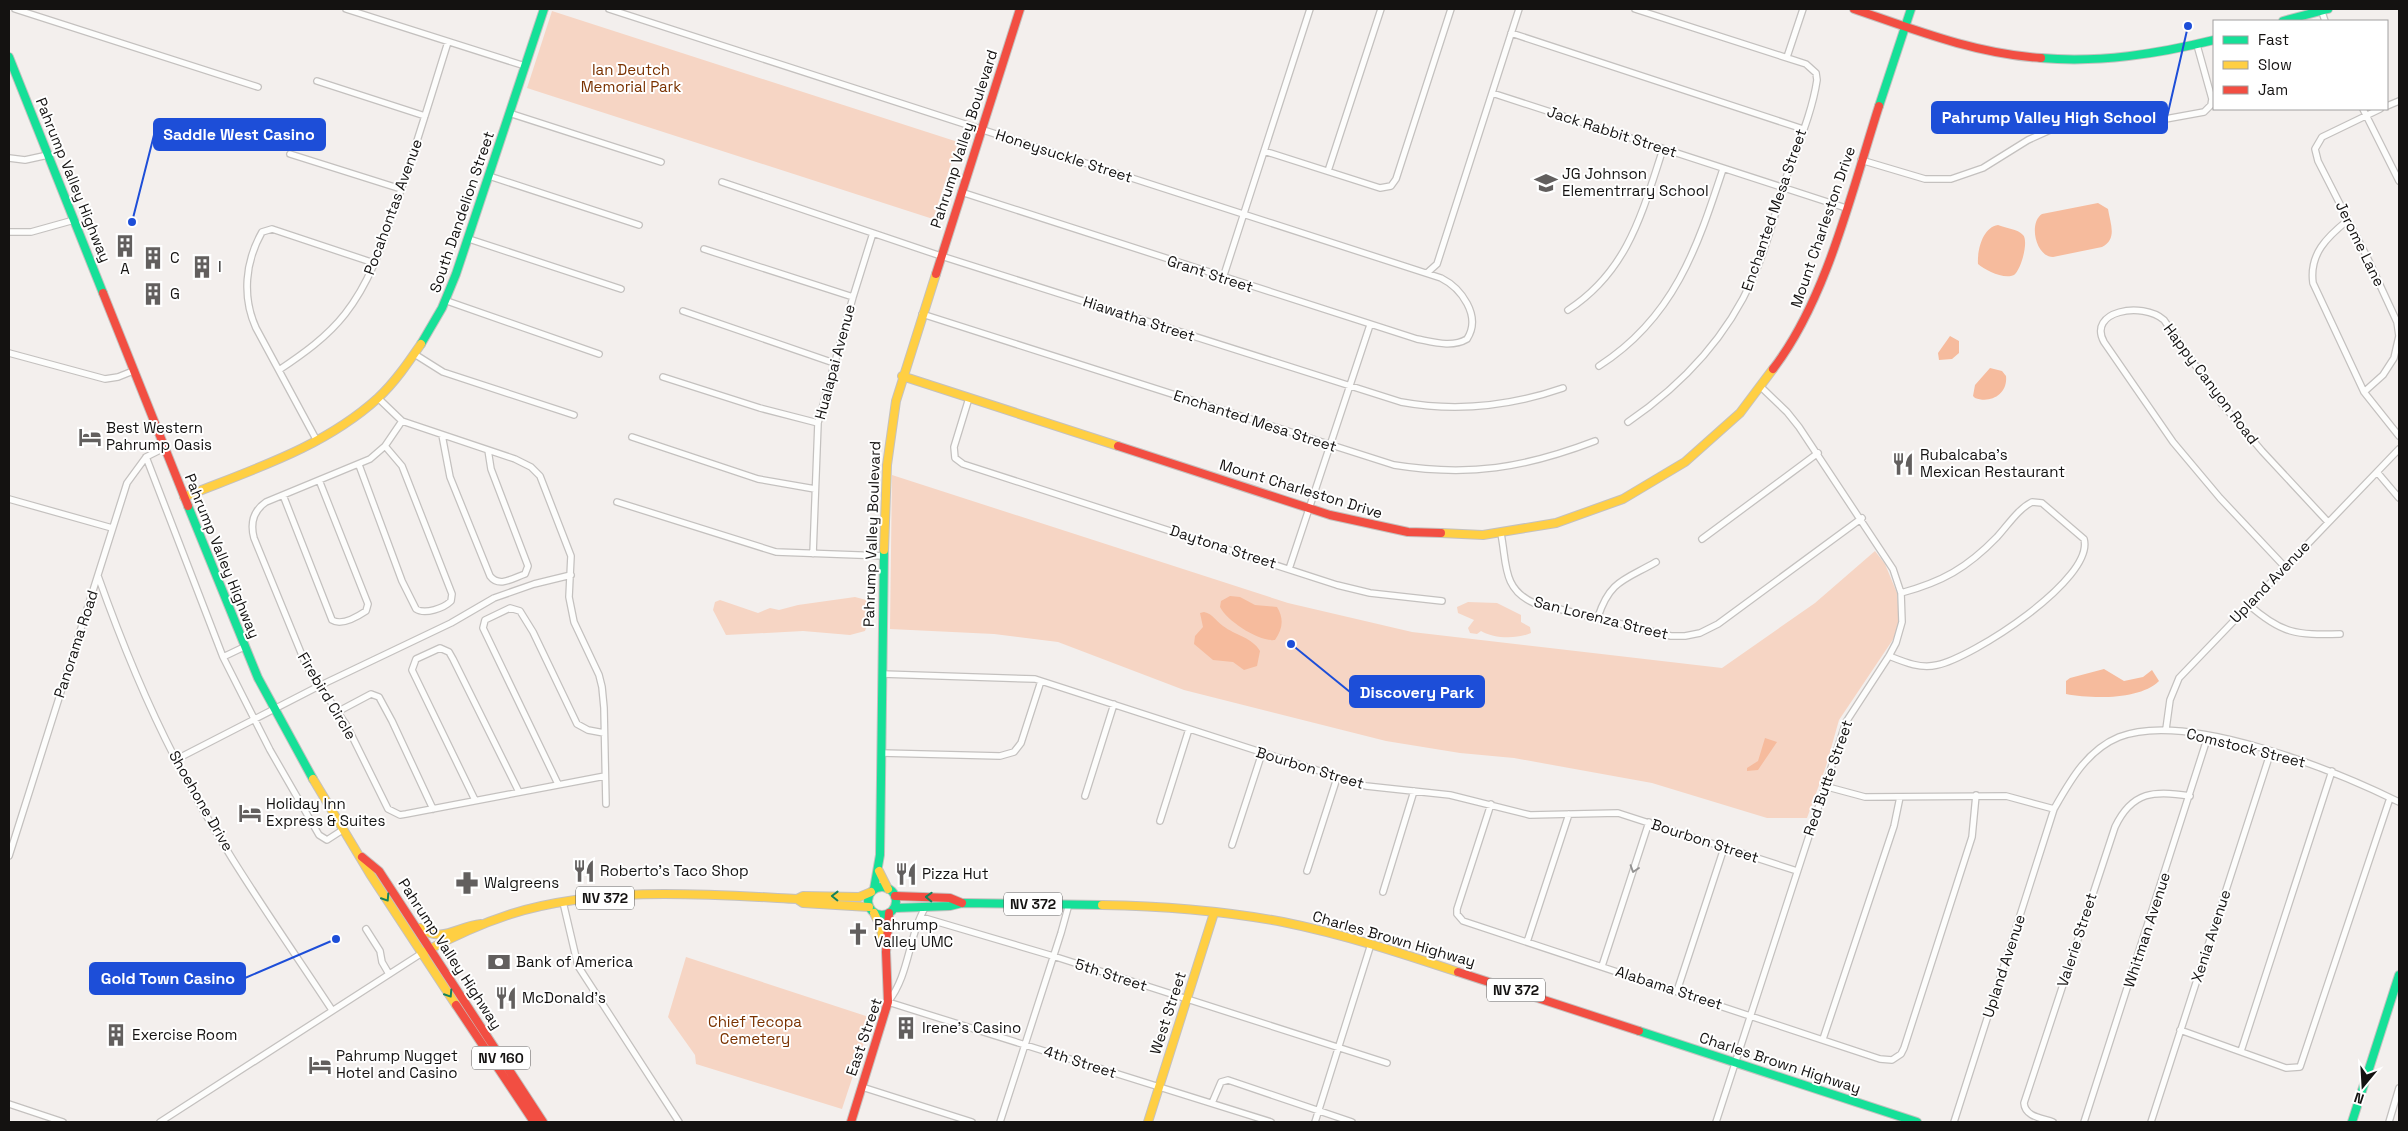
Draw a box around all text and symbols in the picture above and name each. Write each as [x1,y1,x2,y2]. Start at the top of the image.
legend [2213,20,2388,110]
text: Fast [2258,30,2289,49]
street label: Pahrump Valley Boulevard [926,47,1001,230]
text: Slow [2258,55,2292,74]
park label: Ian Deutch Memorial Park [581,60,681,96]
text: Jam [2258,80,2288,99]
street label: Pahrump Valley Highway [32,95,115,265]
street label: Jack Rabbit Street [1545,102,1680,162]
callout: Pahrump Valley High School [1932,102,2167,133]
text: Pahrump Valley High School [1942,107,2156,128]
callout: Saddle West Casino [154,119,325,150]
text: Saddle West Casino [163,124,315,145]
street label: Honeysuckle Street [993,124,1135,187]
street label: Enchanted Mesa Street [1737,126,1810,294]
street label: South Dandelion Street [425,129,498,295]
street label: Pocahontas Avenue [359,136,426,277]
street label: Mount Charleston Drive [1786,144,1859,310]
place label: JG Johnson Elementrrary School [1562,164,1709,200]
school or university icon: JG Johnson Elementrrary School [1533,170,1559,196]
street label: Jerome Lane [2332,198,2389,290]
building icon: A [112,233,138,259]
building icon: C [140,245,166,271]
place label: C [170,248,180,267]
street label: Grant Street [1165,251,1256,296]
building icon: I [189,254,215,280]
place label: I [218,257,222,276]
place label: A [120,259,130,278]
building icon: G [140,281,166,307]
place label: G [170,284,180,303]
street label: Hiawatha Street [1081,291,1198,346]
street label: Hualapai Avenue [810,302,859,422]
street label: Happy Canyon Road [2160,319,2263,448]
street label: Enchanted Mesa Street [1171,385,1339,456]
place label: Best Western Pahrump Oasis [106,418,212,454]
hotel icon: Best Western Pahrump Oasis [77,424,103,450]
street label: Pahrump Valley Boulevard [859,440,884,628]
place label: Rubalcaba's Mexican Restaurant [1920,445,2065,481]
restaurant icon: Rubalcaba's Mexican Restaurant [1890,451,1916,477]
street label: Mount Charleston Drive [1217,455,1385,522]
street label: Pahrump Valley Highway [181,471,264,641]
street label: Daytona Street [1167,520,1279,573]
street label: Upland Avenue [2225,536,2314,627]
street label: Panorama Road [49,588,102,700]
street label: San Lorenza Street [1532,592,1670,643]
street label: Firebird Circle [294,649,361,743]
callout: Discovery Park [1350,676,1484,707]
text: Discovery Park [1360,682,1474,703]
street label: Red Butte Street [1799,717,1856,838]
street label: Comstock Street [2185,724,2308,772]
street label: Bourbon Street [1254,742,1366,793]
street label: Shoehone Drive [165,747,238,854]
place label: Holiday Inn Express & Suites [266,794,385,830]
hotel icon: Holiday Inn Express & Suites [237,800,263,826]
street label: Bourbon Street [1649,814,1761,867]
restaurant icon: Roberto's Taco Shop [571,858,597,884]
place label: Roberto's Taco Shop [600,861,749,880]
restaurant icon: Pizza Hut [893,861,919,887]
place label: Pizza Hut [922,864,989,883]
one-way arrow [1630,864,1640,872]
pharmacy icon: Walgreens [454,870,480,896]
street label: Whitman Avenue [2119,870,2174,990]
place label: Walgreens [484,873,559,892]
street label: Pahrump Valley Highway [394,875,506,1033]
road number: NV 372 [576,886,634,910]
street label: Xenia Avenue [2187,887,2234,985]
street label: Valerie Street [2052,890,2101,989]
one-way arrow [830,891,838,901]
one-way arrow [925,892,933,903]
road number: NV 372 [1004,892,1062,916]
one-way arrow [380,893,389,902]
street label: Charles Brown Highway [1310,906,1478,971]
street label: Upland Avenue [1978,912,2029,1020]
place label: Pahrump Valley UMC [874,915,953,951]
church icon: Pahrump Valley UMC [845,921,871,947]
bank icon: Bank of America [486,949,512,975]
place label: Bank of America [516,952,633,971]
street label: 5th Street [1073,954,1150,995]
street label: Alabama Street [1613,961,1725,1014]
callout: Gold Town Casino [90,963,245,994]
text: Gold Town Casino [101,968,235,989]
street label: West Street [1145,969,1190,1057]
road number: NV 372 [1487,978,1545,1002]
restaurant icon: McDonald's [493,985,519,1011]
one-way arrow [443,988,452,998]
place label: McDonald's [522,988,606,1007]
street label: East Street [841,995,886,1078]
park label: Chief Tecopa Cemetery [708,1012,802,1048]
building icon: Irene's Casino [893,1015,919,1041]
place label: Irene's Casino [922,1018,1021,1037]
building icon: Exercise Room [103,1022,129,1048]
place label: Exercise Room [132,1025,237,1044]
street label: Charles Brown Highway [1697,1027,1863,1098]
street label: 4th Street [1041,1041,1119,1082]
place label: Pahrump Nugget Hotel and Casino [336,1046,458,1082]
road number: NV 160 [472,1046,530,1070]
hotel icon: Pahrump Nugget Hotel and Casino [307,1052,333,1078]
north arrow [2338,1061,2388,1111]
text: N [2352,1088,2366,1108]

